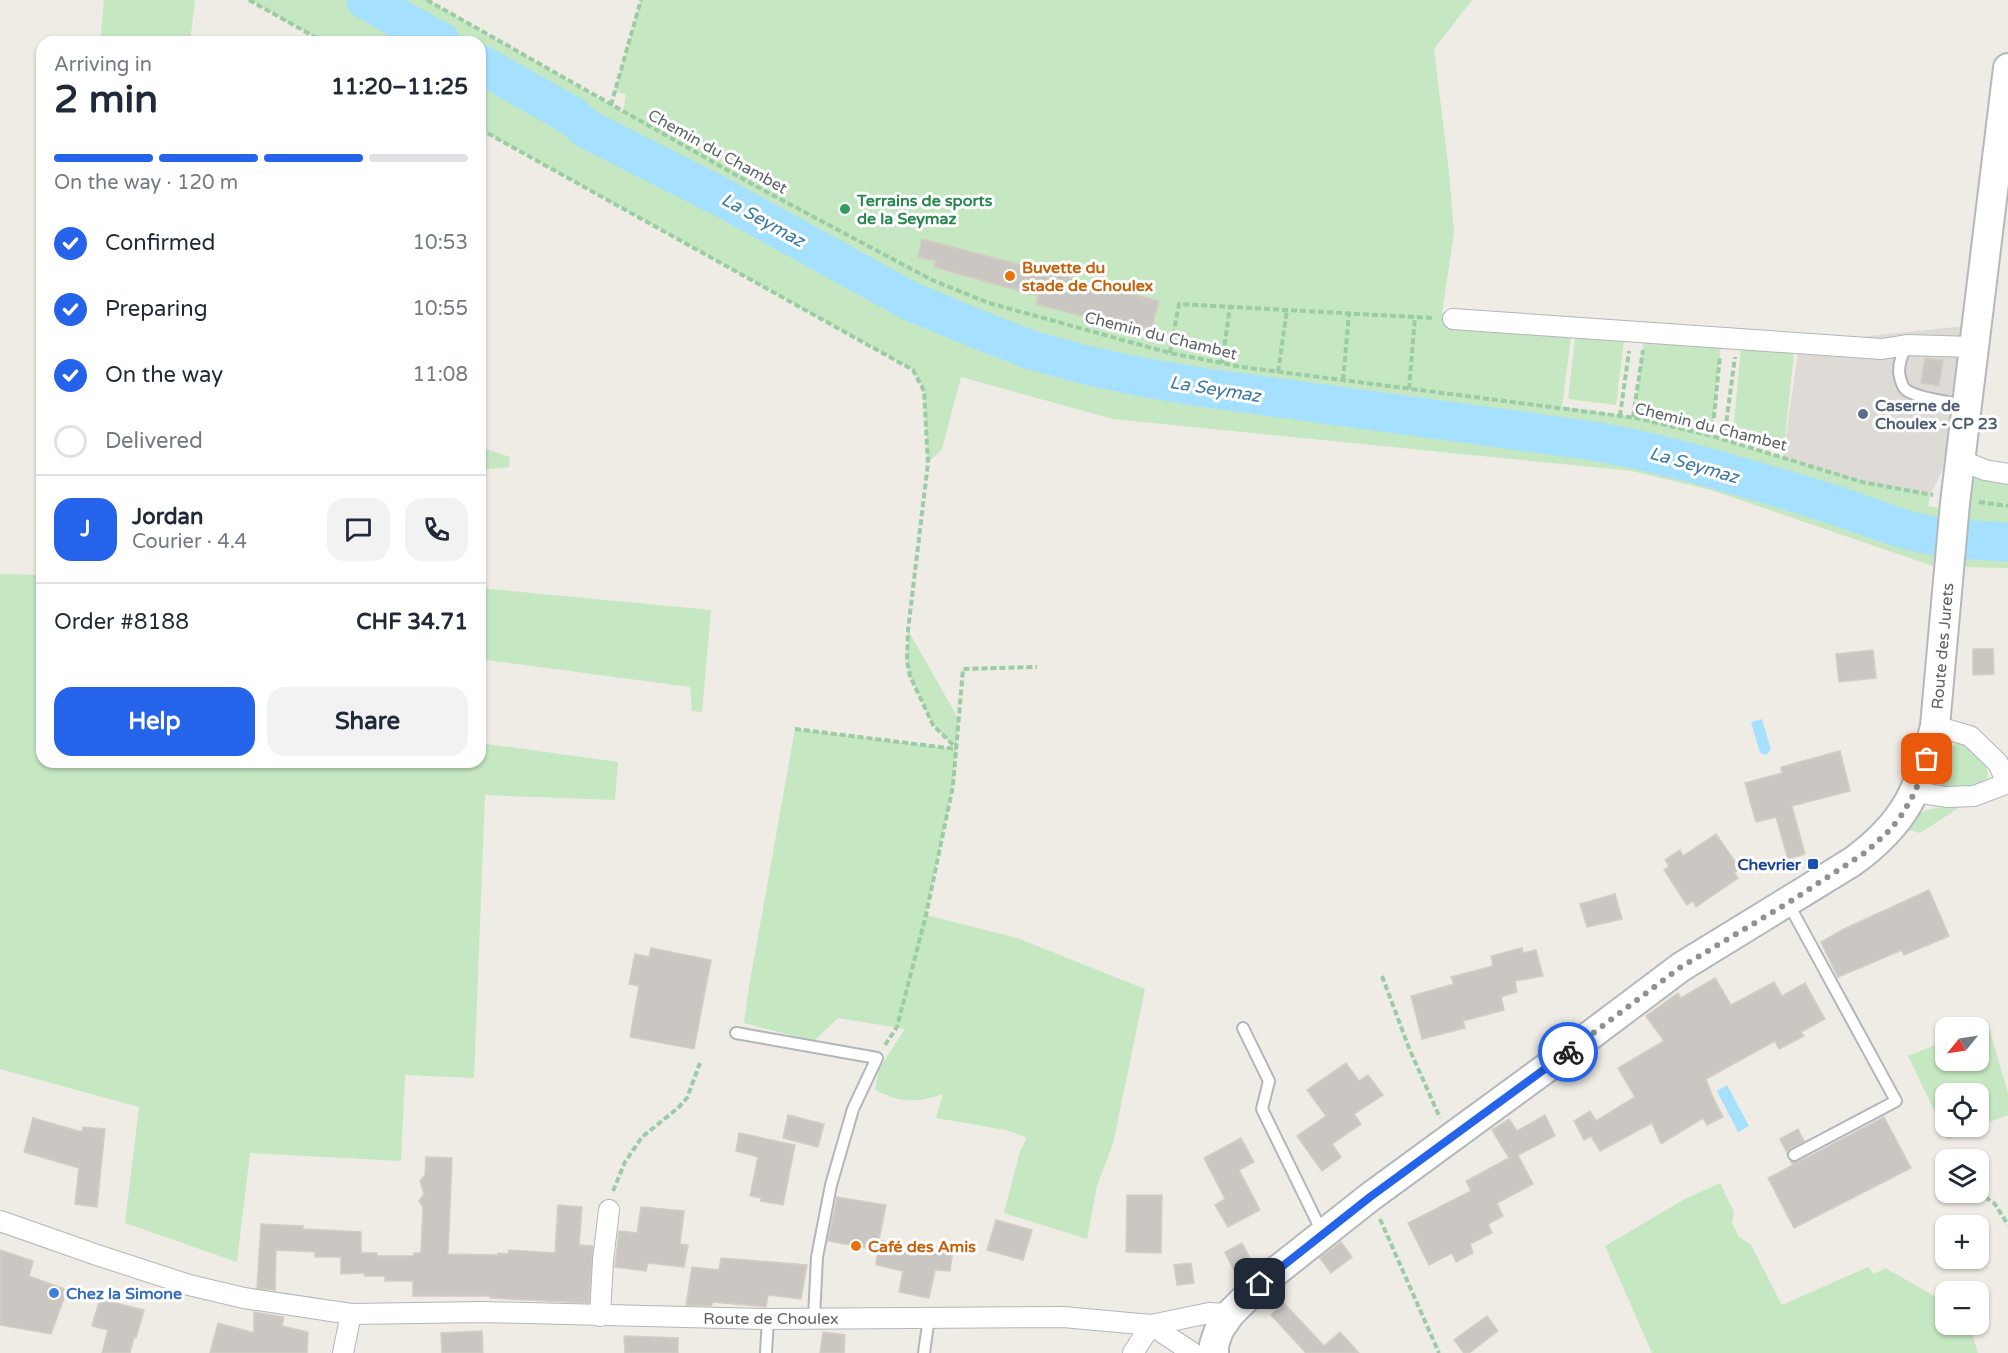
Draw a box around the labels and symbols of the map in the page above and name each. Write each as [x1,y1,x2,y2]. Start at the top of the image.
street label: Chemin du Chambet [644,105,791,199]
water label: La Seymaz [718,188,810,253]
place label: Terrains de sports de la Seymaz [856,191,993,229]
marker: Terrains de sports de la Seymaz [838,202,852,216]
place label: Buvette du stade de Choulex [1022,258,1154,296]
marker: Buvette du stade de Choulex [1003,269,1017,283]
street label: Chemin du Chambet [1083,307,1239,365]
water label: La Seymaz [1168,371,1264,407]
place label: Caserne de Choulex - CP 23 [1875,396,1998,434]
street label: Chemin du Chambet [1633,398,1789,456]
marker: Caserne de Choulex - CP 23 [1856,407,1870,421]
water label: La Seymaz [1647,442,1743,489]
street label: Route des Jurets [1927,582,1958,710]
pin [1901,733,1952,784]
place label: Chevrier [1737,855,1802,875]
marker: Chevrier [1806,857,1820,871]
north arrow [1935,1017,1989,1071]
courier [1538,1022,1598,1082]
place label: Café des Amis [868,1237,976,1257]
marker: Café des Amis [849,1239,863,1253]
pin [1234,1258,1285,1309]
place label: Chez la Simone [66,1284,182,1304]
marker: Chez la Simone [47,1286,61,1300]
street label: Route de Choulex [703,1309,839,1329]

